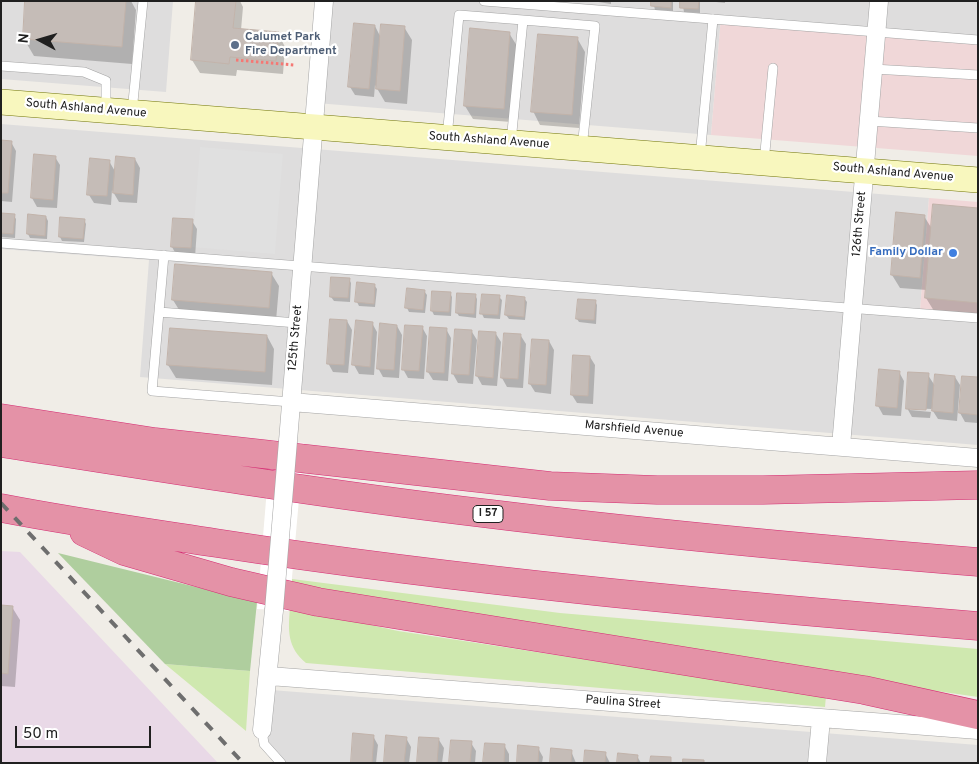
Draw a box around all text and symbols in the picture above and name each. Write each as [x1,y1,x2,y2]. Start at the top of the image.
north arrow [15,15,65,65]
place label: Calumet Park Fire Department [245,31,337,59]
text: N [16,32,34,44]
marker: Calumet Park Fire Department [229,39,241,51]
street label: South Ashland Avenue [25,97,147,121]
street label: South Ashland Avenue [428,130,550,152]
street label: South Ashland Avenue [832,161,954,185]
street label: 126th Street [850,191,870,257]
place label: Family Dollar [869,246,943,260]
marker: Family Dollar [947,247,959,259]
street label: 125th Street [286,304,306,372]
street label: Marshfield Avenue [584,419,684,441]
road number: I 57 [473,506,503,522]
street label: Paulina Street [585,693,661,713]
scale bar [18,716,154,748]
text: 50 m [23,725,58,744]

